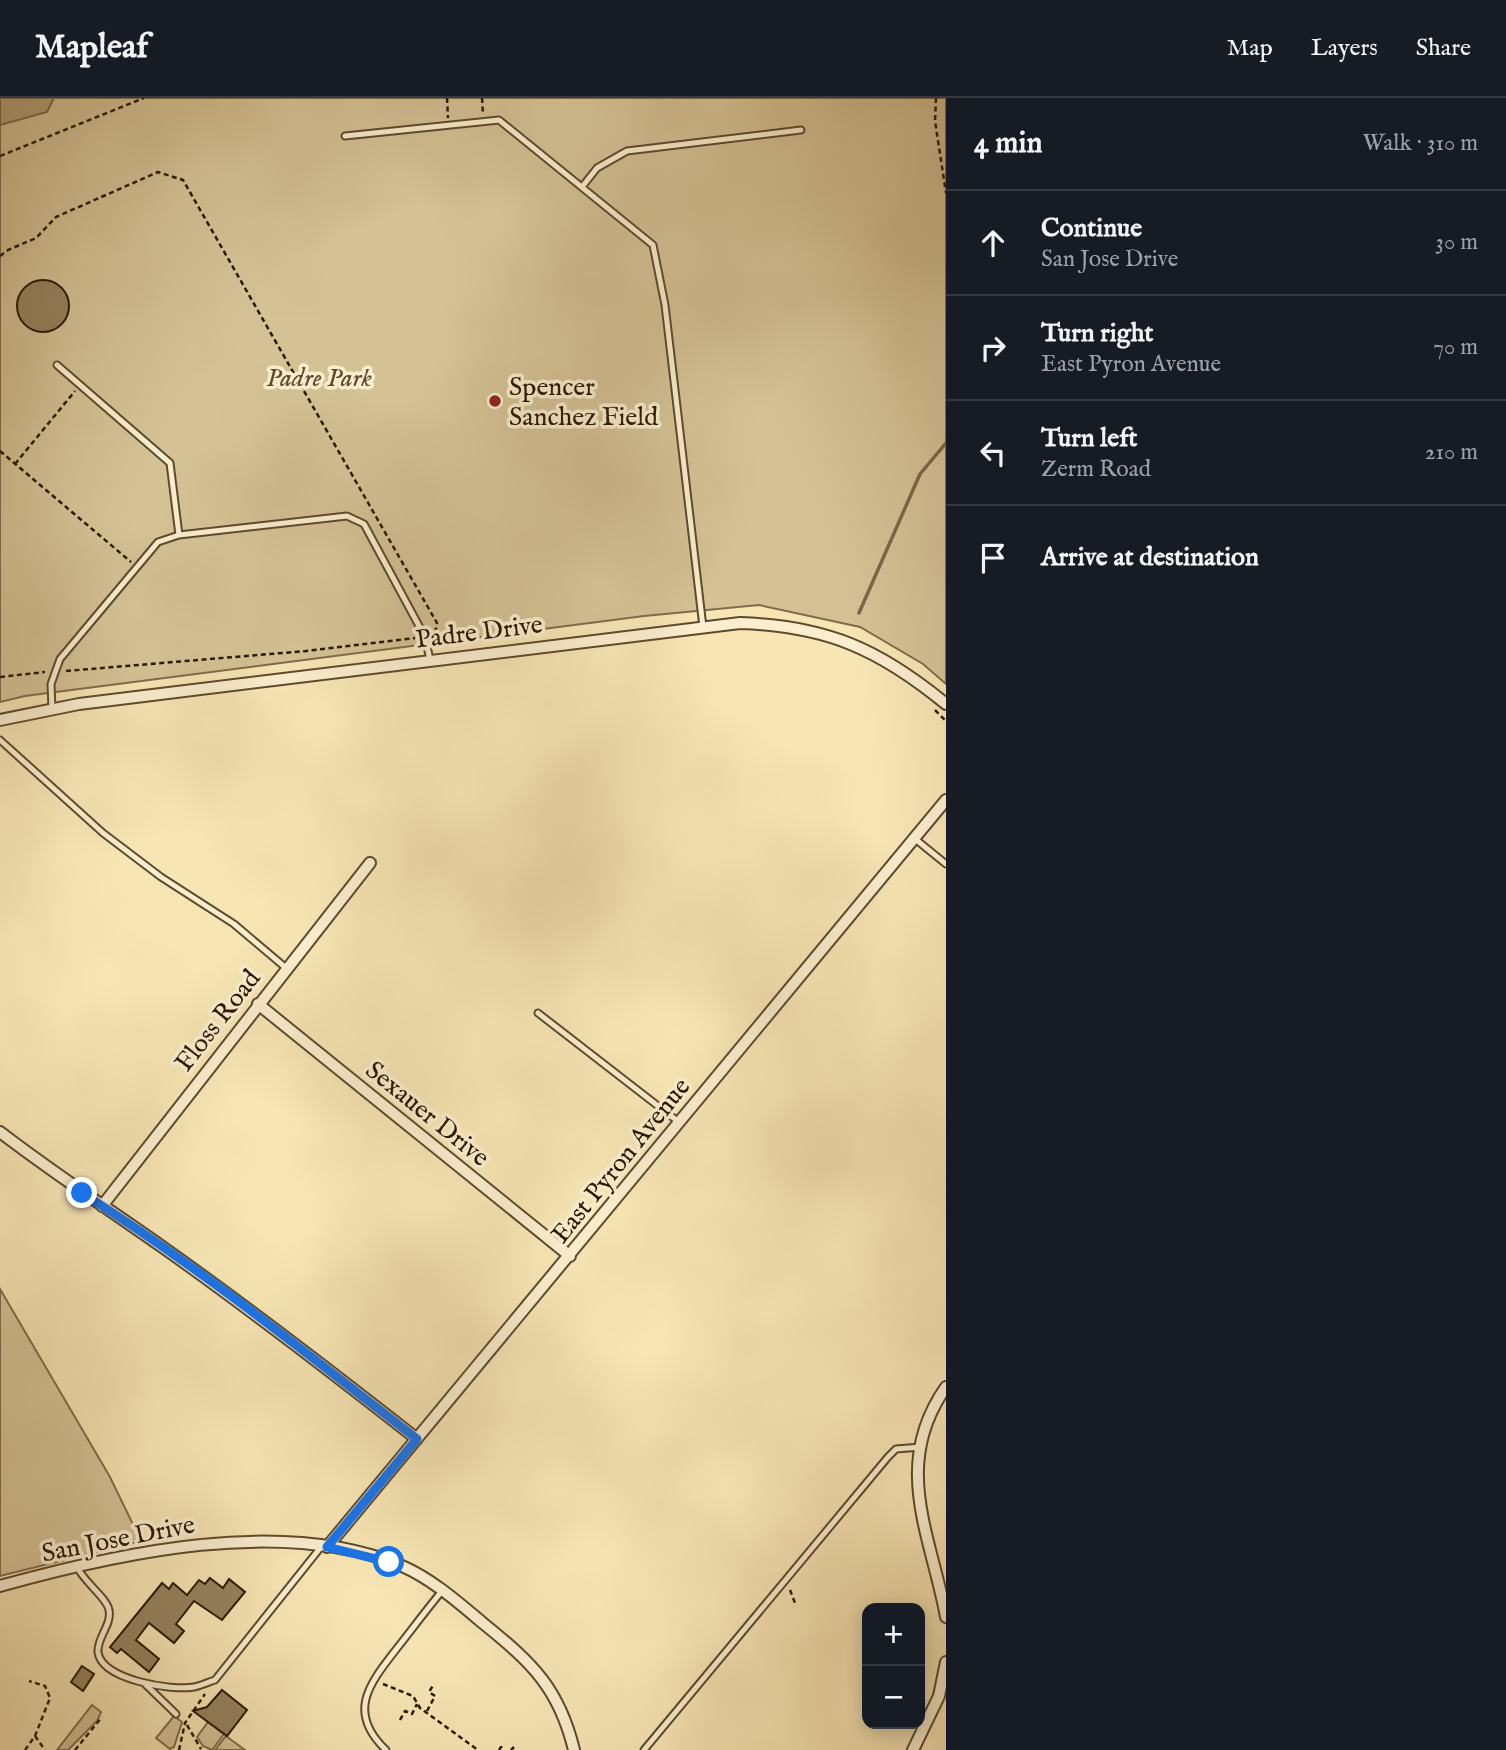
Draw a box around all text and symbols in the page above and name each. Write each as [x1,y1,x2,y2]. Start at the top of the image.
text: Mapleaf [35,27,148,69]
text: Map [1227,33,1273,64]
text: Layers [1311,33,1378,64]
text: Share [1416,33,1471,64]
text: 4 min [974,125,1042,163]
text: Walk · 310 m [1363,129,1478,158]
text: Continue [1041,212,1142,245]
icon: ahead [974,224,1012,262]
text: 30 m [1435,228,1478,257]
text: San Jose Drive [1041,245,1178,274]
text: Turn right [1041,317,1154,350]
icon: right [974,329,1012,367]
text: 70 m [1433,333,1478,362]
text: East Pyron Avenue [1041,350,1221,379]
park label: Padre Park [266,362,372,395]
place label: Spencer Sanchez Field [509,371,658,434]
marker: Spencer Sanchez Field [487,393,503,409]
text: Turn left [1041,422,1138,455]
icon: left [974,434,1012,472]
text: 210 m [1425,438,1478,467]
text: Zerm Road [1041,455,1151,484]
icon: arrive [974,539,1012,577]
text: Arrive at destination [1041,541,1259,574]
street label: Padre Drive [414,608,545,657]
street label: Floss Road [168,963,268,1078]
street label: Sexauer Drive [358,1054,496,1174]
street label: East Pyron Avenue [544,1071,698,1250]
route end [66,1177,97,1208]
street label: San Jose Drive [39,1508,198,1570]
route start [373,1546,404,1577]
map controls [862,1603,925,1729]
button: + [862,1603,925,1666]
button: − [862,1666,925,1729]

